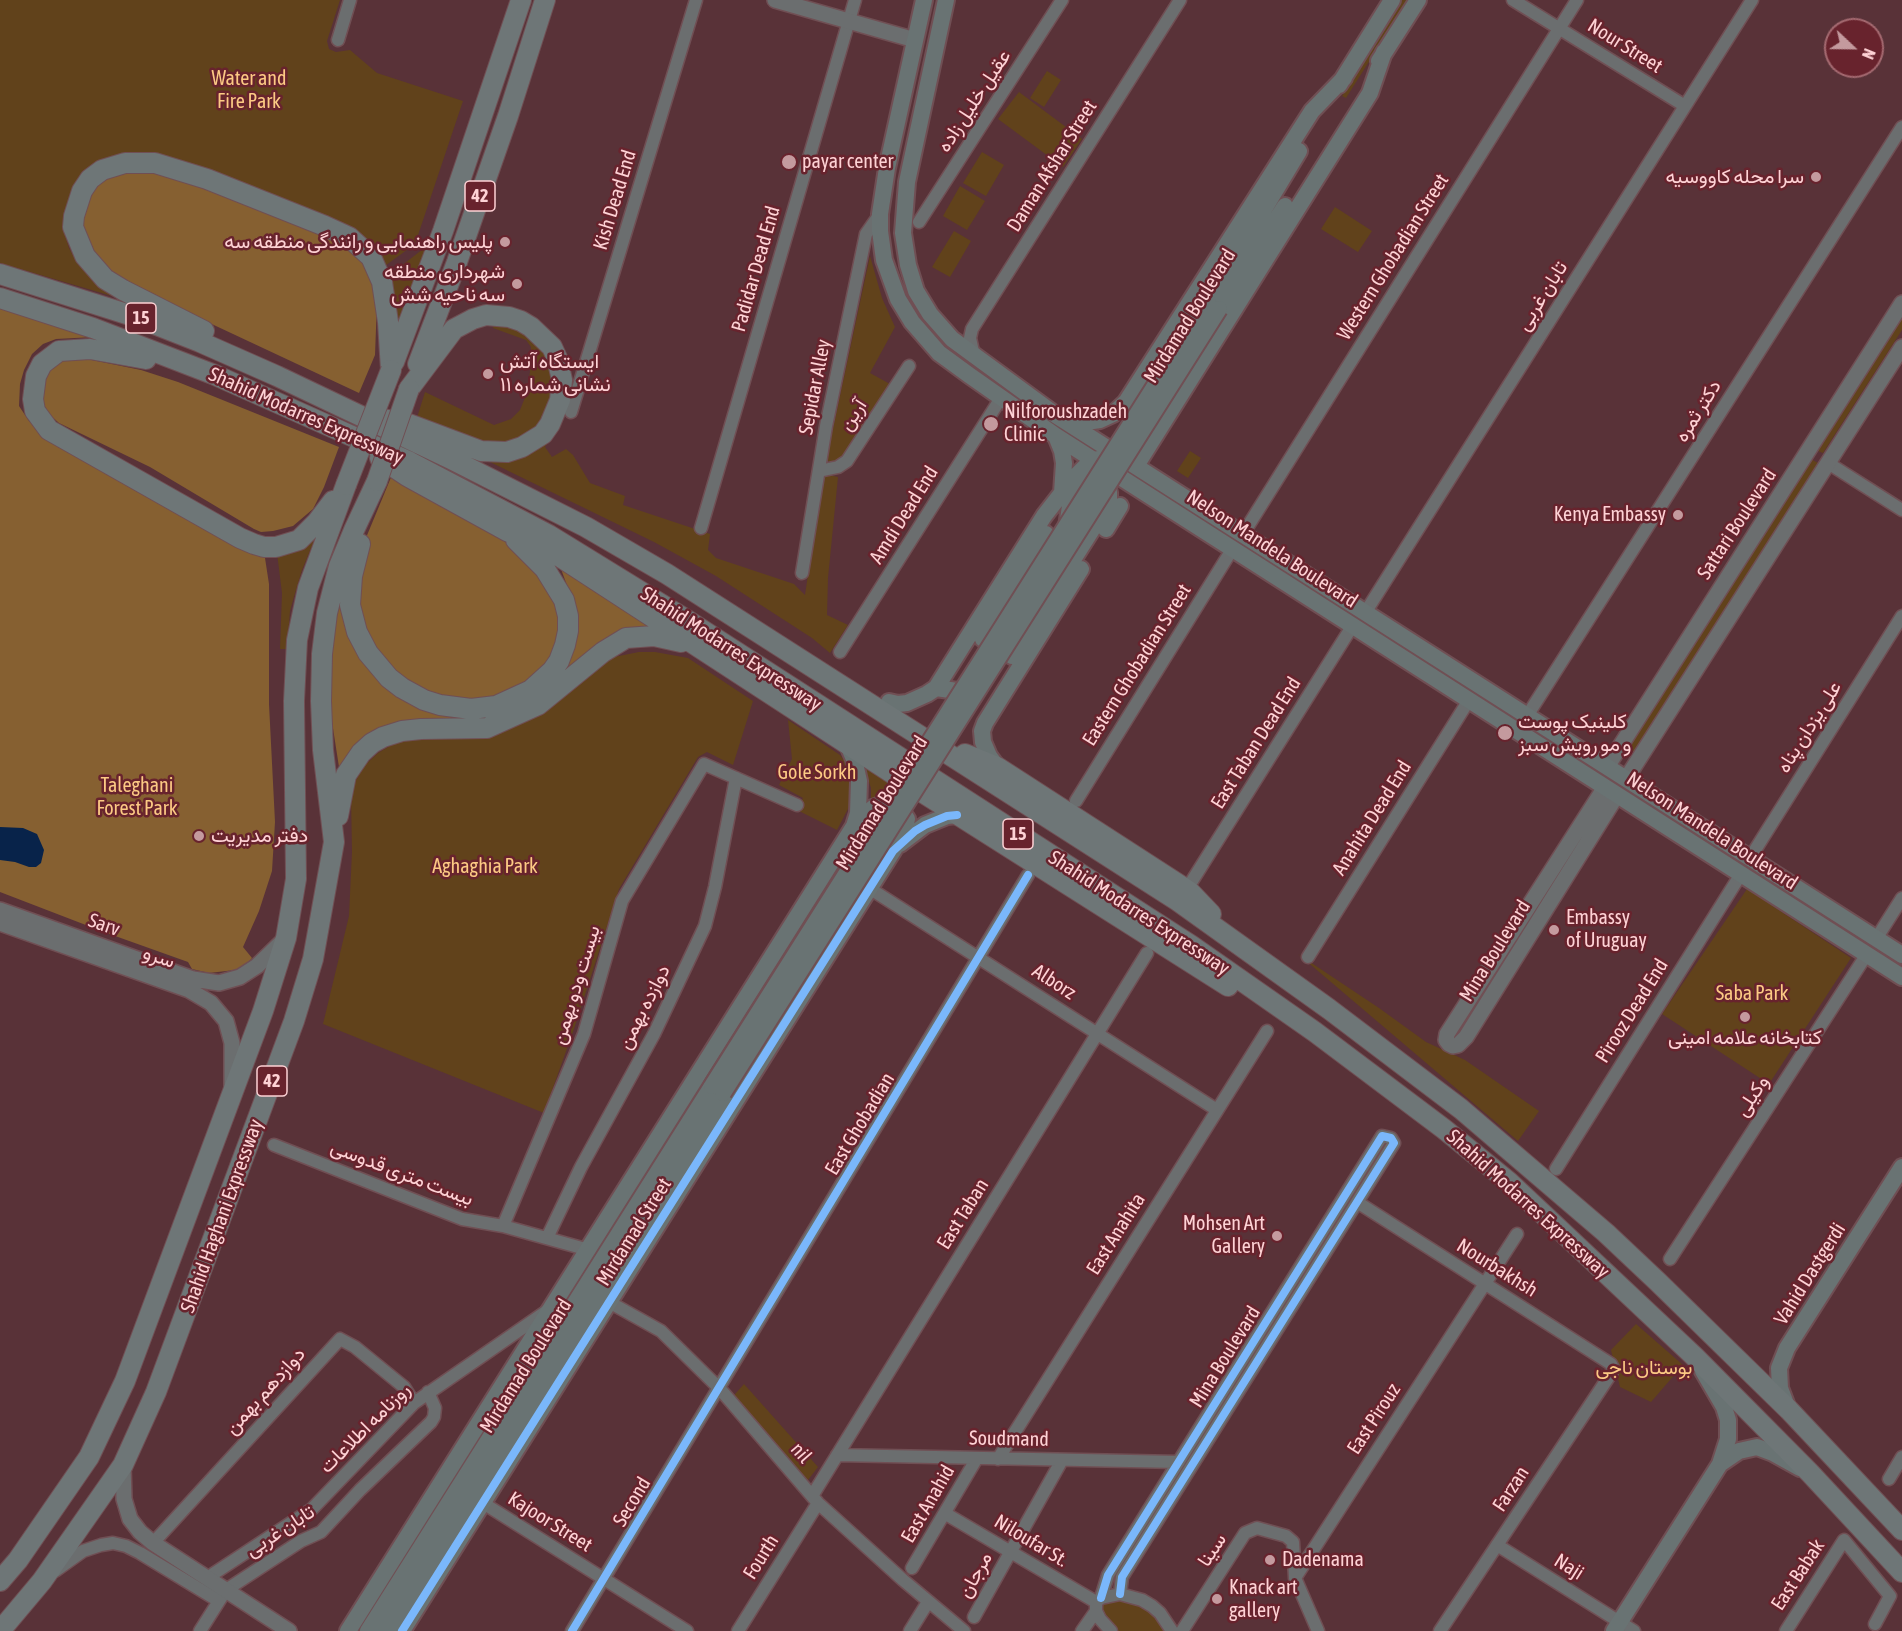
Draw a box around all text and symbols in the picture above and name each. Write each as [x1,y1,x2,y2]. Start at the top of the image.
street label: Nour Street [1583,14,1667,78]
north arrow [1824,18,1884,78]
street label: عقیل خلیل زاده [932,45,1016,157]
text: N [1859,46,1879,62]
park label: Water and Fire Park [212,67,286,114]
street label: Daman Afshar Street [1002,96,1102,236]
street label: Kish Dead End [588,147,642,253]
place label: payar center [802,150,893,174]
marker: payar center [780,153,798,171]
place label: سرا محله کاووسیه [1665,165,1804,189]
street label: Western Ghobadian Street [1332,170,1454,344]
marker: سرا محله کاووسیه [1809,170,1823,184]
road number: 42 [465,181,495,211]
street label: Padidar Dead End [727,203,785,335]
place label: پلیس راهنمایی و رانندگی منطقه سه [224,230,493,254]
marker: پلیس راهنمایی و رانندگی منطقه سه [498,235,512,249]
street label: Mirdamad Boulevard [1139,244,1241,388]
street label: تابان غربی [1511,257,1573,335]
place label: شهرداری منطقه سه ناحیه شش [384,260,505,307]
marker: شهرداری منطقه سه ناحیه شش [510,277,524,291]
road number: 15 [126,303,156,333]
street label: Sepidar Alley [794,337,836,437]
place label: ایستگاه آتش نشانی شماره ۱۱ [500,350,611,397]
street label: Shahid Modarres Expressway [205,362,407,470]
marker: ایستگاه آتش نشانی شماره ۱۱ [481,367,495,381]
street label: دکتر ثمره [1670,375,1726,447]
street label: آرین [834,395,872,435]
place label: Nilforoushzadeh Clinic [1004,400,1127,447]
marker: Nilforoushzadeh Clinic [982,415,1000,433]
street label: Amdi Dead End [865,462,943,568]
street label: Sattari Boulevard [1692,464,1782,584]
street label: Nelson Mandela Boulevard [1182,485,1362,613]
place label: Kenya Embassy [1554,503,1666,527]
marker: Kenya Embassy [1671,508,1685,522]
street label: Eastern Ghobadian Street [1078,580,1196,750]
street label: Shahid Modarres Expressway [636,582,826,716]
street label: East Taban Dead End [1206,673,1306,813]
street label: علی یزدان پناه [1771,677,1847,777]
place label: کلینیک پوست و مو رویش سبز [1518,710,1632,757]
marker: کلینیک پوست و مو رویش سبز [1496,724,1514,742]
street label: Mirdamad Boulevard [831,731,933,875]
street label: Anahita Dead End [1327,756,1417,880]
park label: Gole Sorkh [777,761,857,785]
street label: Nelson Mandela Boulevard [1622,767,1802,895]
park label: Taleghani Forest Park [97,774,177,821]
road number: 15 [1003,819,1033,849]
place label: دفتر مدیریت [211,824,308,848]
marker: دفتر مدیریت [192,829,206,843]
street label: Shahid Modarres Expressway [1044,846,1234,980]
park label: Aghaghia Park [432,855,538,879]
street label: Mina Boulevard [1454,896,1536,1006]
place label: Embassy of Uruguay [1566,906,1647,953]
street label: Sarv [85,908,123,942]
street label: بیست ودو بهمن [547,923,605,1047]
marker: Embassy of Uruguay [1547,923,1561,937]
street label: سرو [140,940,178,974]
street label: Pirooz Dead End [1591,955,1673,1067]
street label: Alborz [1028,959,1080,1005]
street label: دوازده بهمن [612,961,676,1053]
park label: Saba Park [1716,982,1788,1006]
marker: کتابخانه علامه امینی [1738,1010,1752,1024]
place label: کتابخانه علامه امینی [1668,1026,1822,1050]
road number: 42 [257,1066,287,1096]
street label: East Ghobadian [820,1069,900,1179]
street label: وكيلی [1730,1071,1774,1121]
street label: Shahid Haghani Expressway [176,1116,268,1316]
street label: Shahid Modarres Expressway [1442,1125,1614,1283]
street label: بیست متری قدوسی [327,1135,477,1211]
street label: Mirdamad Street [591,1174,677,1290]
street label: East Taban [932,1174,994,1254]
street label: East Anahita [1082,1189,1150,1279]
place label: Mohsen Art Gallery [1183,1212,1265,1259]
street label: Vahid Dastgerdi [1769,1219,1851,1329]
marker: Mohsen Art Gallery [1270,1229,1284,1243]
street label: Nourbakhsh [1452,1234,1542,1302]
street label: Mirdamad Boulevard [475,1294,577,1438]
street label: Mina Boulevard [1184,1302,1266,1412]
street label: دوازدهم بهمن [220,1342,310,1440]
park label: بوستان ناجی [1595,1356,1693,1380]
street label: روزنامه اطلاعات [315,1378,415,1478]
street label: East Pirouz [1342,1379,1406,1459]
street label: Soudmand [969,1426,1049,1452]
street label: nil [786,1438,816,1468]
street label: East Anahid [896,1461,960,1547]
street label: Farzan [1488,1462,1534,1516]
street label: Second [608,1473,656,1531]
street label: Kajoor Street [504,1487,596,1557]
street label: تابان غربی [241,1500,319,1562]
street label: Niloufar St. [990,1510,1072,1572]
street label: سینا [1192,1529,1232,1571]
street label: Fourth [738,1530,784,1584]
street label: East Babak [1766,1535,1830,1615]
street label: مرجان [953,1548,997,1602]
place label: Dadenama [1282,1548,1364,1572]
street label: Naji [1550,1549,1588,1585]
marker: Dadenama [1263,1553,1277,1567]
place label: Knack art gallery [1229,1576,1297,1623]
marker: Knack art gallery [1210,1592,1224,1606]

